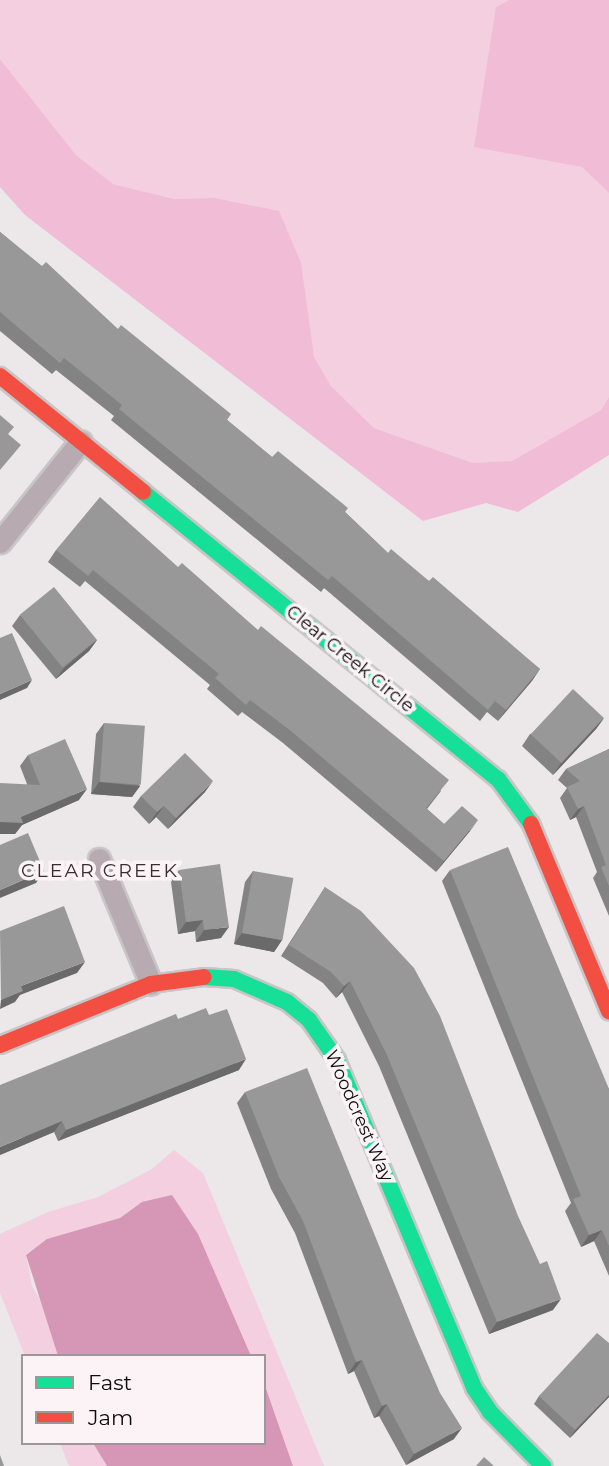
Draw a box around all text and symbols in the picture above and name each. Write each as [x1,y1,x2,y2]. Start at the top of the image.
street label: Clear Creek Circle [282,601,418,717]
district label: CLEAR CREEK [22,860,178,882]
street label: Woodcrest Way [320,1047,398,1185]
legend [21,1354,266,1445]
text: Fast [88,1370,132,1395]
text: Jam [88,1405,133,1430]

